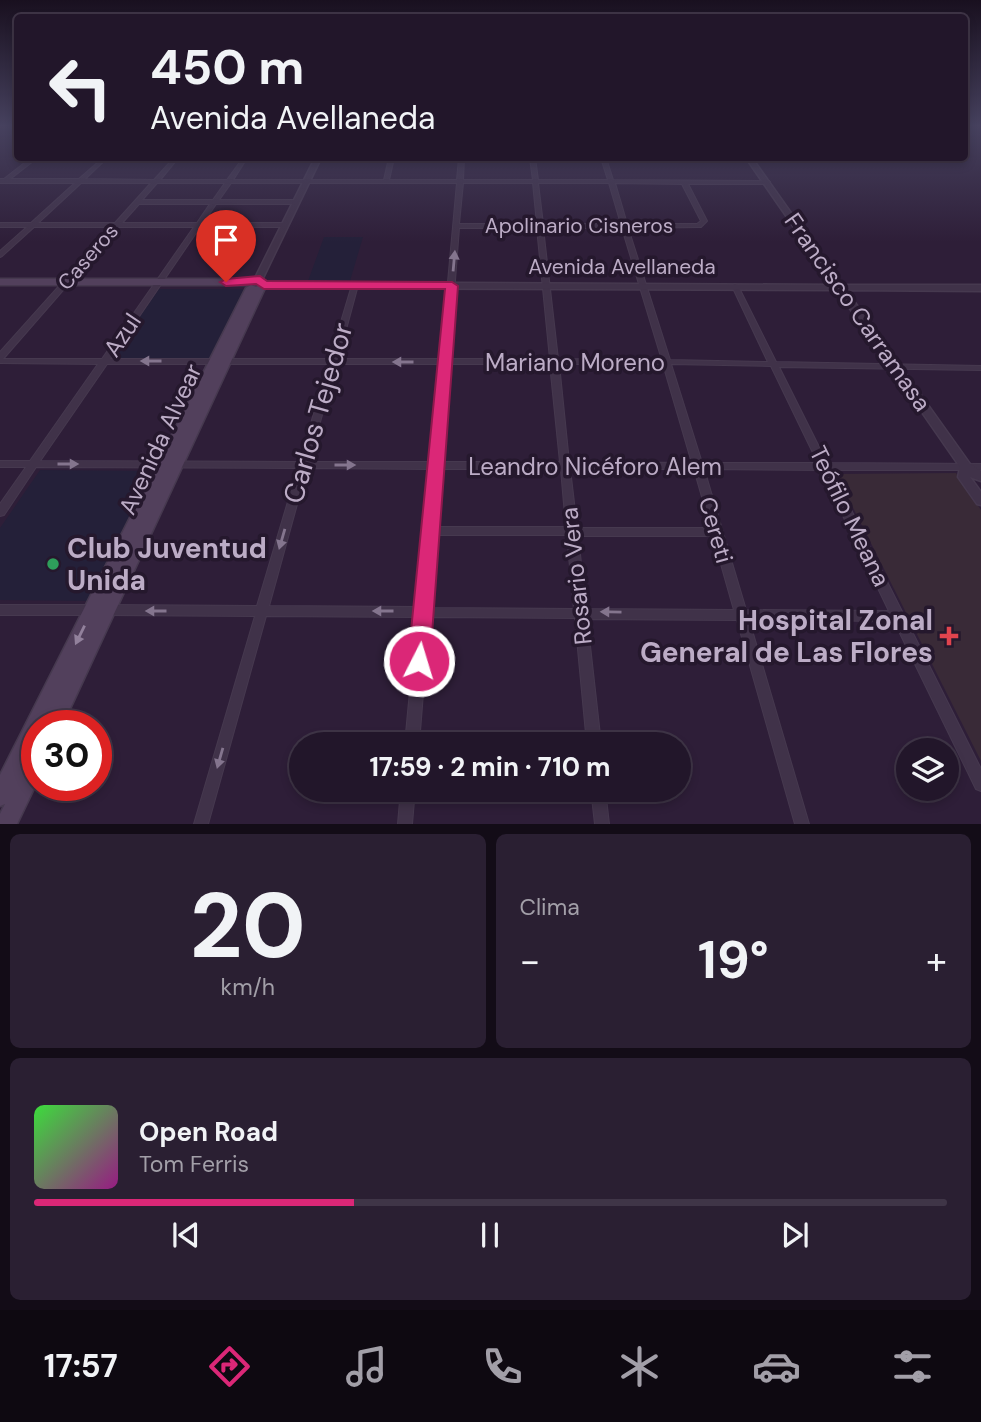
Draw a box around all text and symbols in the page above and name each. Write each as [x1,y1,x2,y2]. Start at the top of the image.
text: 450 m [150,35,304,99]
icon: left [35,42,126,133]
text: Avenida Avellaneda [150,97,435,139]
street label: Francisco Carramasa [778,207,938,417]
pin [196,210,256,282]
street label: Apolinario Cisneros [485,212,673,240]
street label: Caseros [51,218,125,296]
icon: arrive [207,221,245,259]
one-way arrow [448,250,459,272]
street label: Avenida Avellaneda [528,253,716,281]
street label: Azul [96,307,148,363]
street label: Carlos Tejedor [275,318,361,508]
street label: Mariano Moreno [485,347,665,378]
one-way arrow [140,355,162,367]
one-way arrow [392,356,414,368]
street label: Avenida Alvear [111,358,209,520]
street label: Teófilo Meana [803,441,897,591]
street label: Leandro Nicéforo Alem [468,451,722,482]
one-way arrow [57,458,79,470]
one-way arrow [334,459,356,471]
street label: Cereti [692,493,740,567]
street label: Rosario Vera [553,506,599,646]
one-way arrow [276,528,287,550]
place label: Club Juventud Unida [67,530,267,599]
marker: Club Juventud Unida [45,556,61,572]
place label: Hospital Zonal General de Las Flores [640,602,933,671]
one-way arrow [144,605,166,617]
one-way arrow [372,605,394,617]
one-way arrow [599,607,621,618]
position arrow [382,624,456,698]
one-way arrow [74,625,85,645]
marker: Hospital Zonal General de Las Flores [939,626,959,646]
speed limit sign: 30 [21,710,112,801]
map controls [896,738,959,801]
button: layers [896,738,959,801]
one-way arrow [214,748,224,769]
text: 17:59 · 2 min · 710 m [369,750,611,784]
text: 20 [190,867,306,985]
text: Clima [520,892,580,922]
text: 19° [698,926,769,994]
text: − [520,936,540,986]
text: + [926,936,947,986]
text: km/h [221,972,275,1002]
text: Open Road [139,1115,278,1149]
text: Tom Ferris [139,1149,249,1179]
icon: previous [167,1216,205,1254]
icon: pause [471,1216,509,1254]
icon: next [776,1216,814,1254]
icon: directions [205,1342,254,1391]
icon: music [342,1342,391,1391]
icon: phone [478,1342,527,1391]
icon: climate [615,1342,664,1391]
icon: car [752,1342,801,1391]
icon: filters [888,1342,937,1391]
text: 17:57 [44,1345,118,1387]

